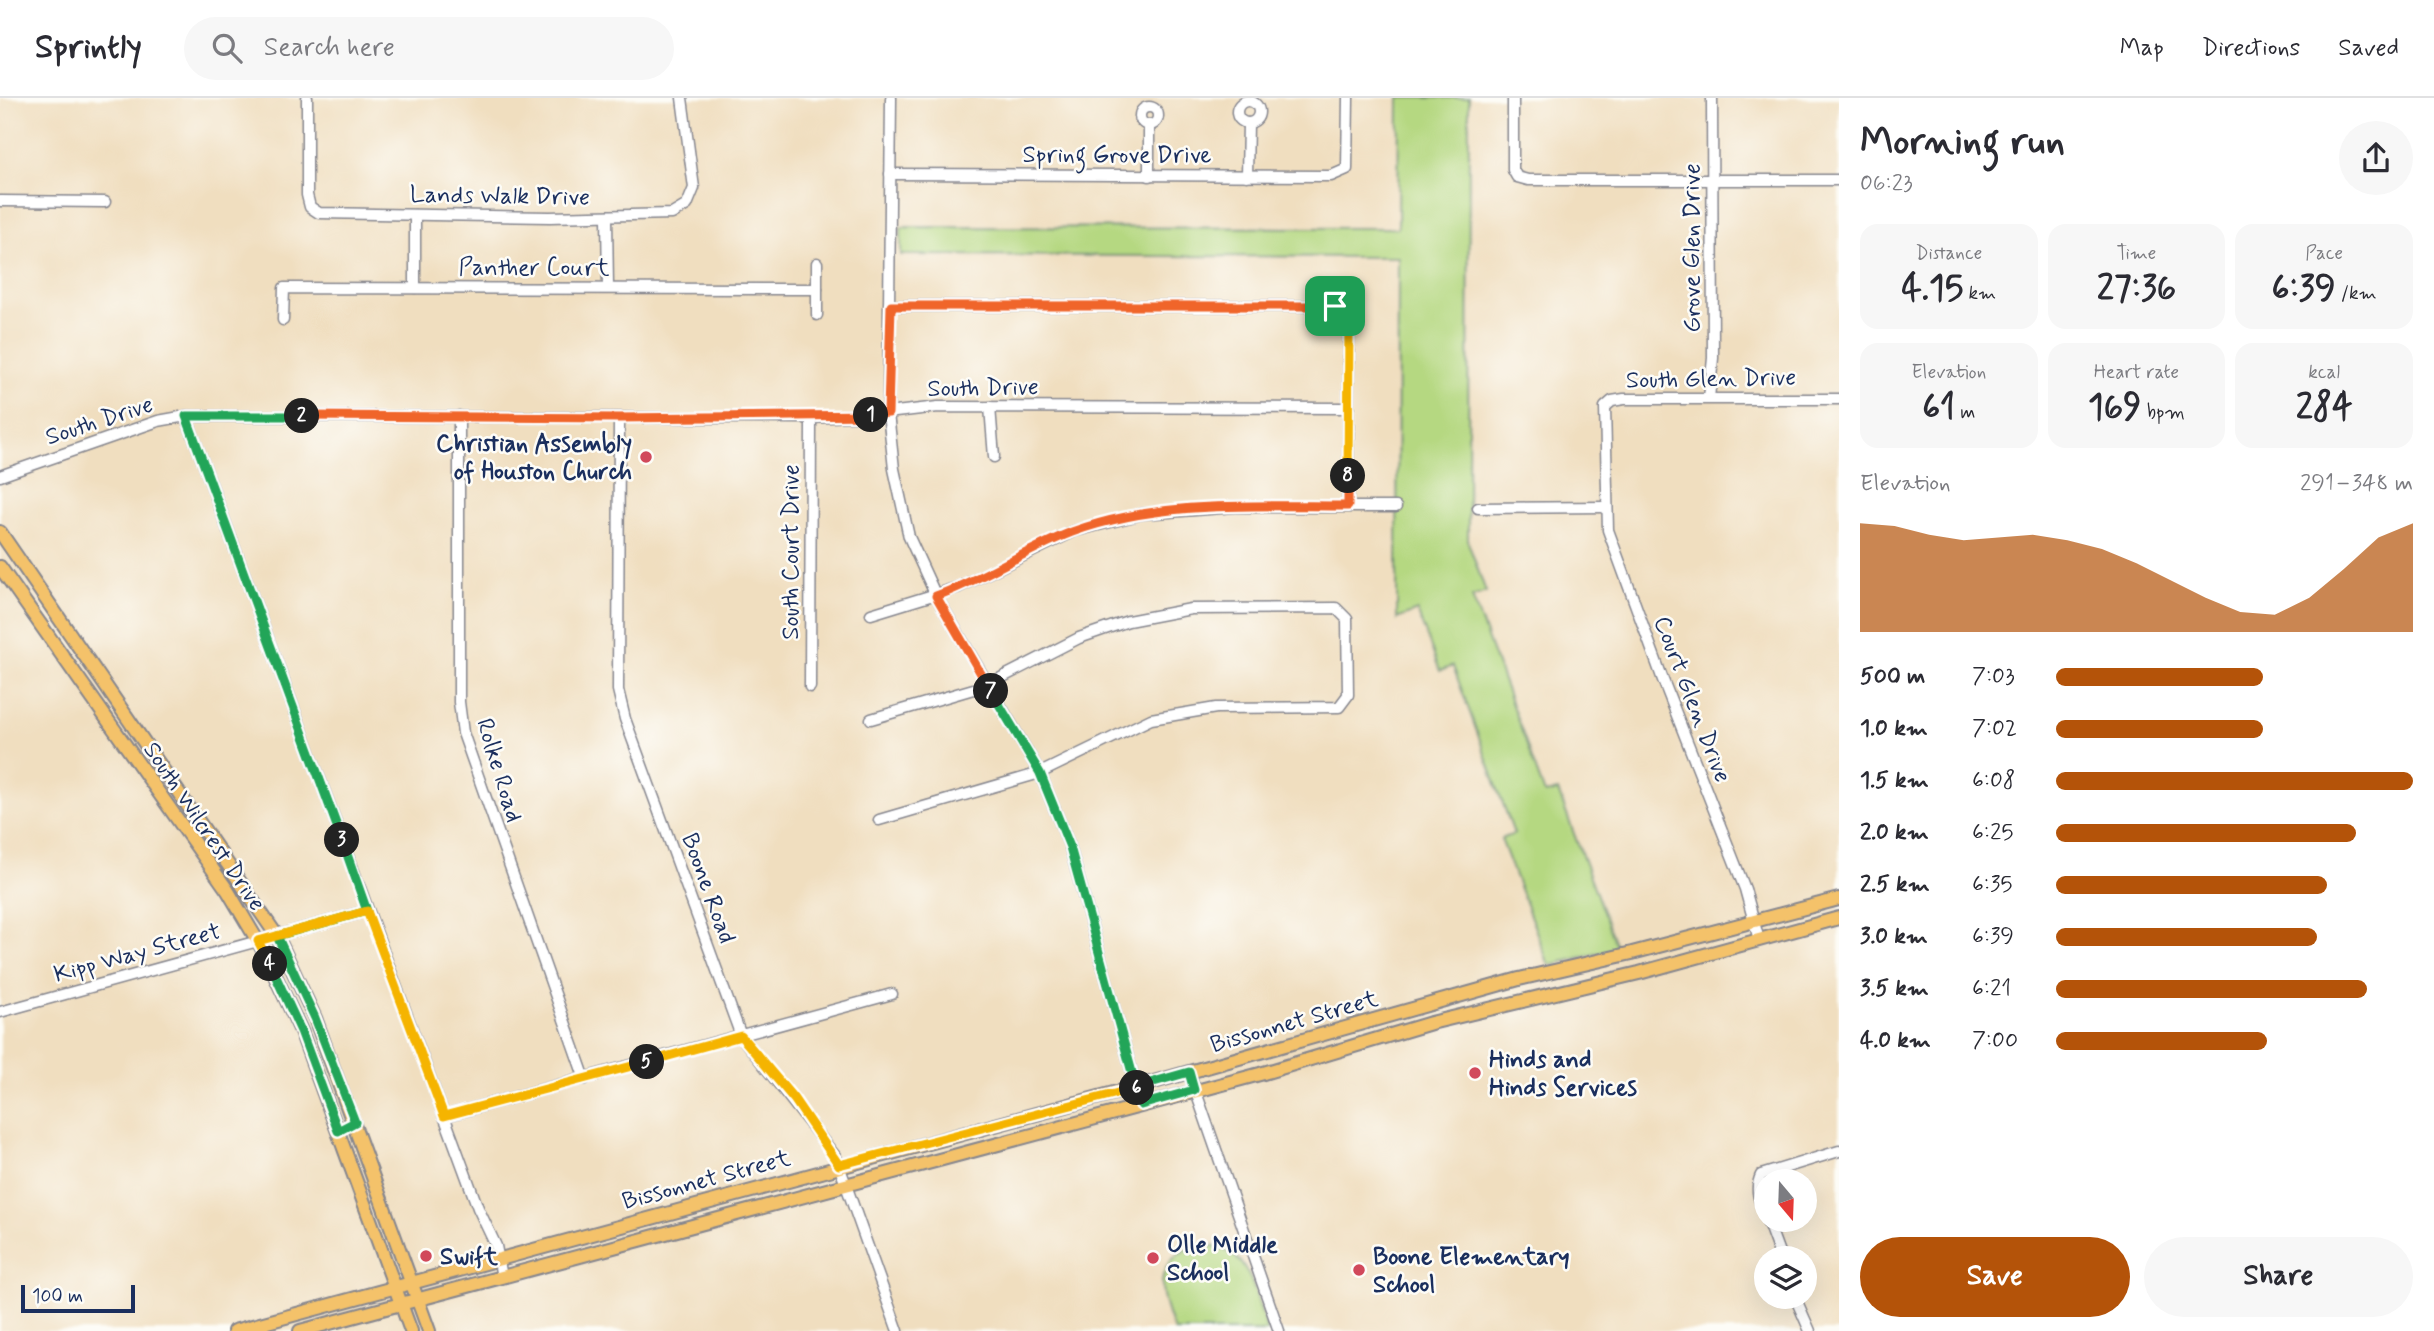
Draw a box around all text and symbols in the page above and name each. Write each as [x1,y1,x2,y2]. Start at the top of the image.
search box [184,17,674,80]
text: Sprintly [35,26,142,70]
icon: search [208,29,246,67]
text: Search here [264,31,395,65]
text: Map [2120,33,2164,64]
text: Directions [2202,33,2300,64]
text: Saved [2338,33,2399,64]
text: Morning run [1860,118,2065,167]
button: share [2339,121,2413,195]
street label: Spring Grove Drive [1022,140,1212,174]
street label: Grove Glen Drive [1677,163,1708,333]
text: 06:23 [1860,169,1913,199]
street label: Lands Walk Drive [410,179,590,214]
text: Distance [1915,241,1982,266]
text: Time [2117,241,2156,266]
text: Pace [2305,241,2343,266]
street label: Panther Court [458,253,610,284]
text: 4.15 [1901,266,1963,312]
text: 27:36 [2097,266,2176,312]
text: 6:39 [2272,266,2336,312]
pin [1305,276,1365,336]
text: km [1963,281,1996,306]
text: /km [2336,281,2377,306]
icon: arrive [1316,287,1354,325]
text: Elevation [1911,360,1986,385]
text: Heart rate [2094,360,2179,385]
text: kcal [2308,360,2340,385]
street label: South Glen Drive [1626,363,1796,396]
street label: South Drive [927,372,1039,405]
text: 61 [1922,385,1955,431]
text: 169 [2088,385,2142,431]
text: 284 [2296,385,2353,431]
street label: South Drive [42,389,157,453]
pin: 2 [284,398,320,434]
pin: 1 [854,398,888,432]
text: m [1955,400,1975,425]
text: bpm [2142,400,2185,425]
text: 1 [866,402,875,427]
text: 2 [297,403,306,428]
place label: Christian Assembly of Houston Church [436,429,632,488]
marker: Christian Assembly of Houston Church [638,449,654,465]
pin: 8 [1330,458,1366,494]
text: 8 [1342,463,1353,488]
street label: South Court Drive [776,464,807,640]
text: Elevation [1860,469,1951,499]
text: 291–348 m [2300,469,2413,499]
street label: Court Glen Drive [1646,612,1738,787]
text: 500 m [1860,662,1925,692]
text: 7:03 [1972,662,2015,692]
pin: 7 [974,674,1009,708]
text: 7 [985,678,996,703]
text: 1.0 km [1860,714,1928,744]
text: 7:02 [1972,714,2017,744]
street label: Rolke Road [468,715,529,826]
street label: South Wilcrest Drive [136,736,272,918]
text: 1.5 km [1860,766,1929,796]
text: 6:08 [1972,766,2015,796]
text: 2.0 km [1860,818,1929,848]
text: 6:25 [1972,818,2013,848]
pin: 3 [324,822,360,858]
text: 3 [337,827,346,852]
street label: Boone Road [673,829,742,948]
text: 2.5 km [1860,870,1930,900]
text: 6:35 [1972,870,2013,900]
street label: Kipp Way Street [51,916,224,991]
text: 3.0 km [1860,922,1928,952]
text: 6:39 [1972,922,2014,952]
pin: 4 [252,946,288,982]
text: 4 [264,951,275,976]
text: 3.5 km [1860,974,1929,1004]
text: 6:21 [1972,974,2011,1004]
street label: Bissonnet Street [1207,984,1382,1061]
text: 4.0 km [1860,1026,1931,1056]
text: 7:00 [1972,1026,2018,1056]
pin: 5 [630,1044,664,1080]
place label: Hinds and Hinds Services [1489,1045,1637,1104]
text: 5 [641,1049,652,1074]
marker: Hinds and Hinds Services [1467,1065,1483,1081]
pin: 6 [1120,1070,1154,1105]
text: 6 [1132,1075,1141,1100]
street label: Bissonnet Street [619,1143,794,1218]
north arrow [1754,1169,1816,1232]
map controls [1754,1169,1817,1309]
place label: Olle Middle School [1167,1230,1278,1289]
button: Save [1860,1237,2130,1317]
button: Share [2144,1237,2413,1317]
place label: Swift [440,1242,499,1273]
place label: Boone Elementary School [1373,1242,1570,1301]
button: layers [1754,1246,1817,1309]
marker: Swift [418,1248,434,1264]
marker: Olle Middle School [1145,1250,1161,1266]
marker: Boone Elementary School [1351,1262,1367,1278]
scale bar [21,1282,135,1314]
text: 100 m [32,1284,83,1309]

